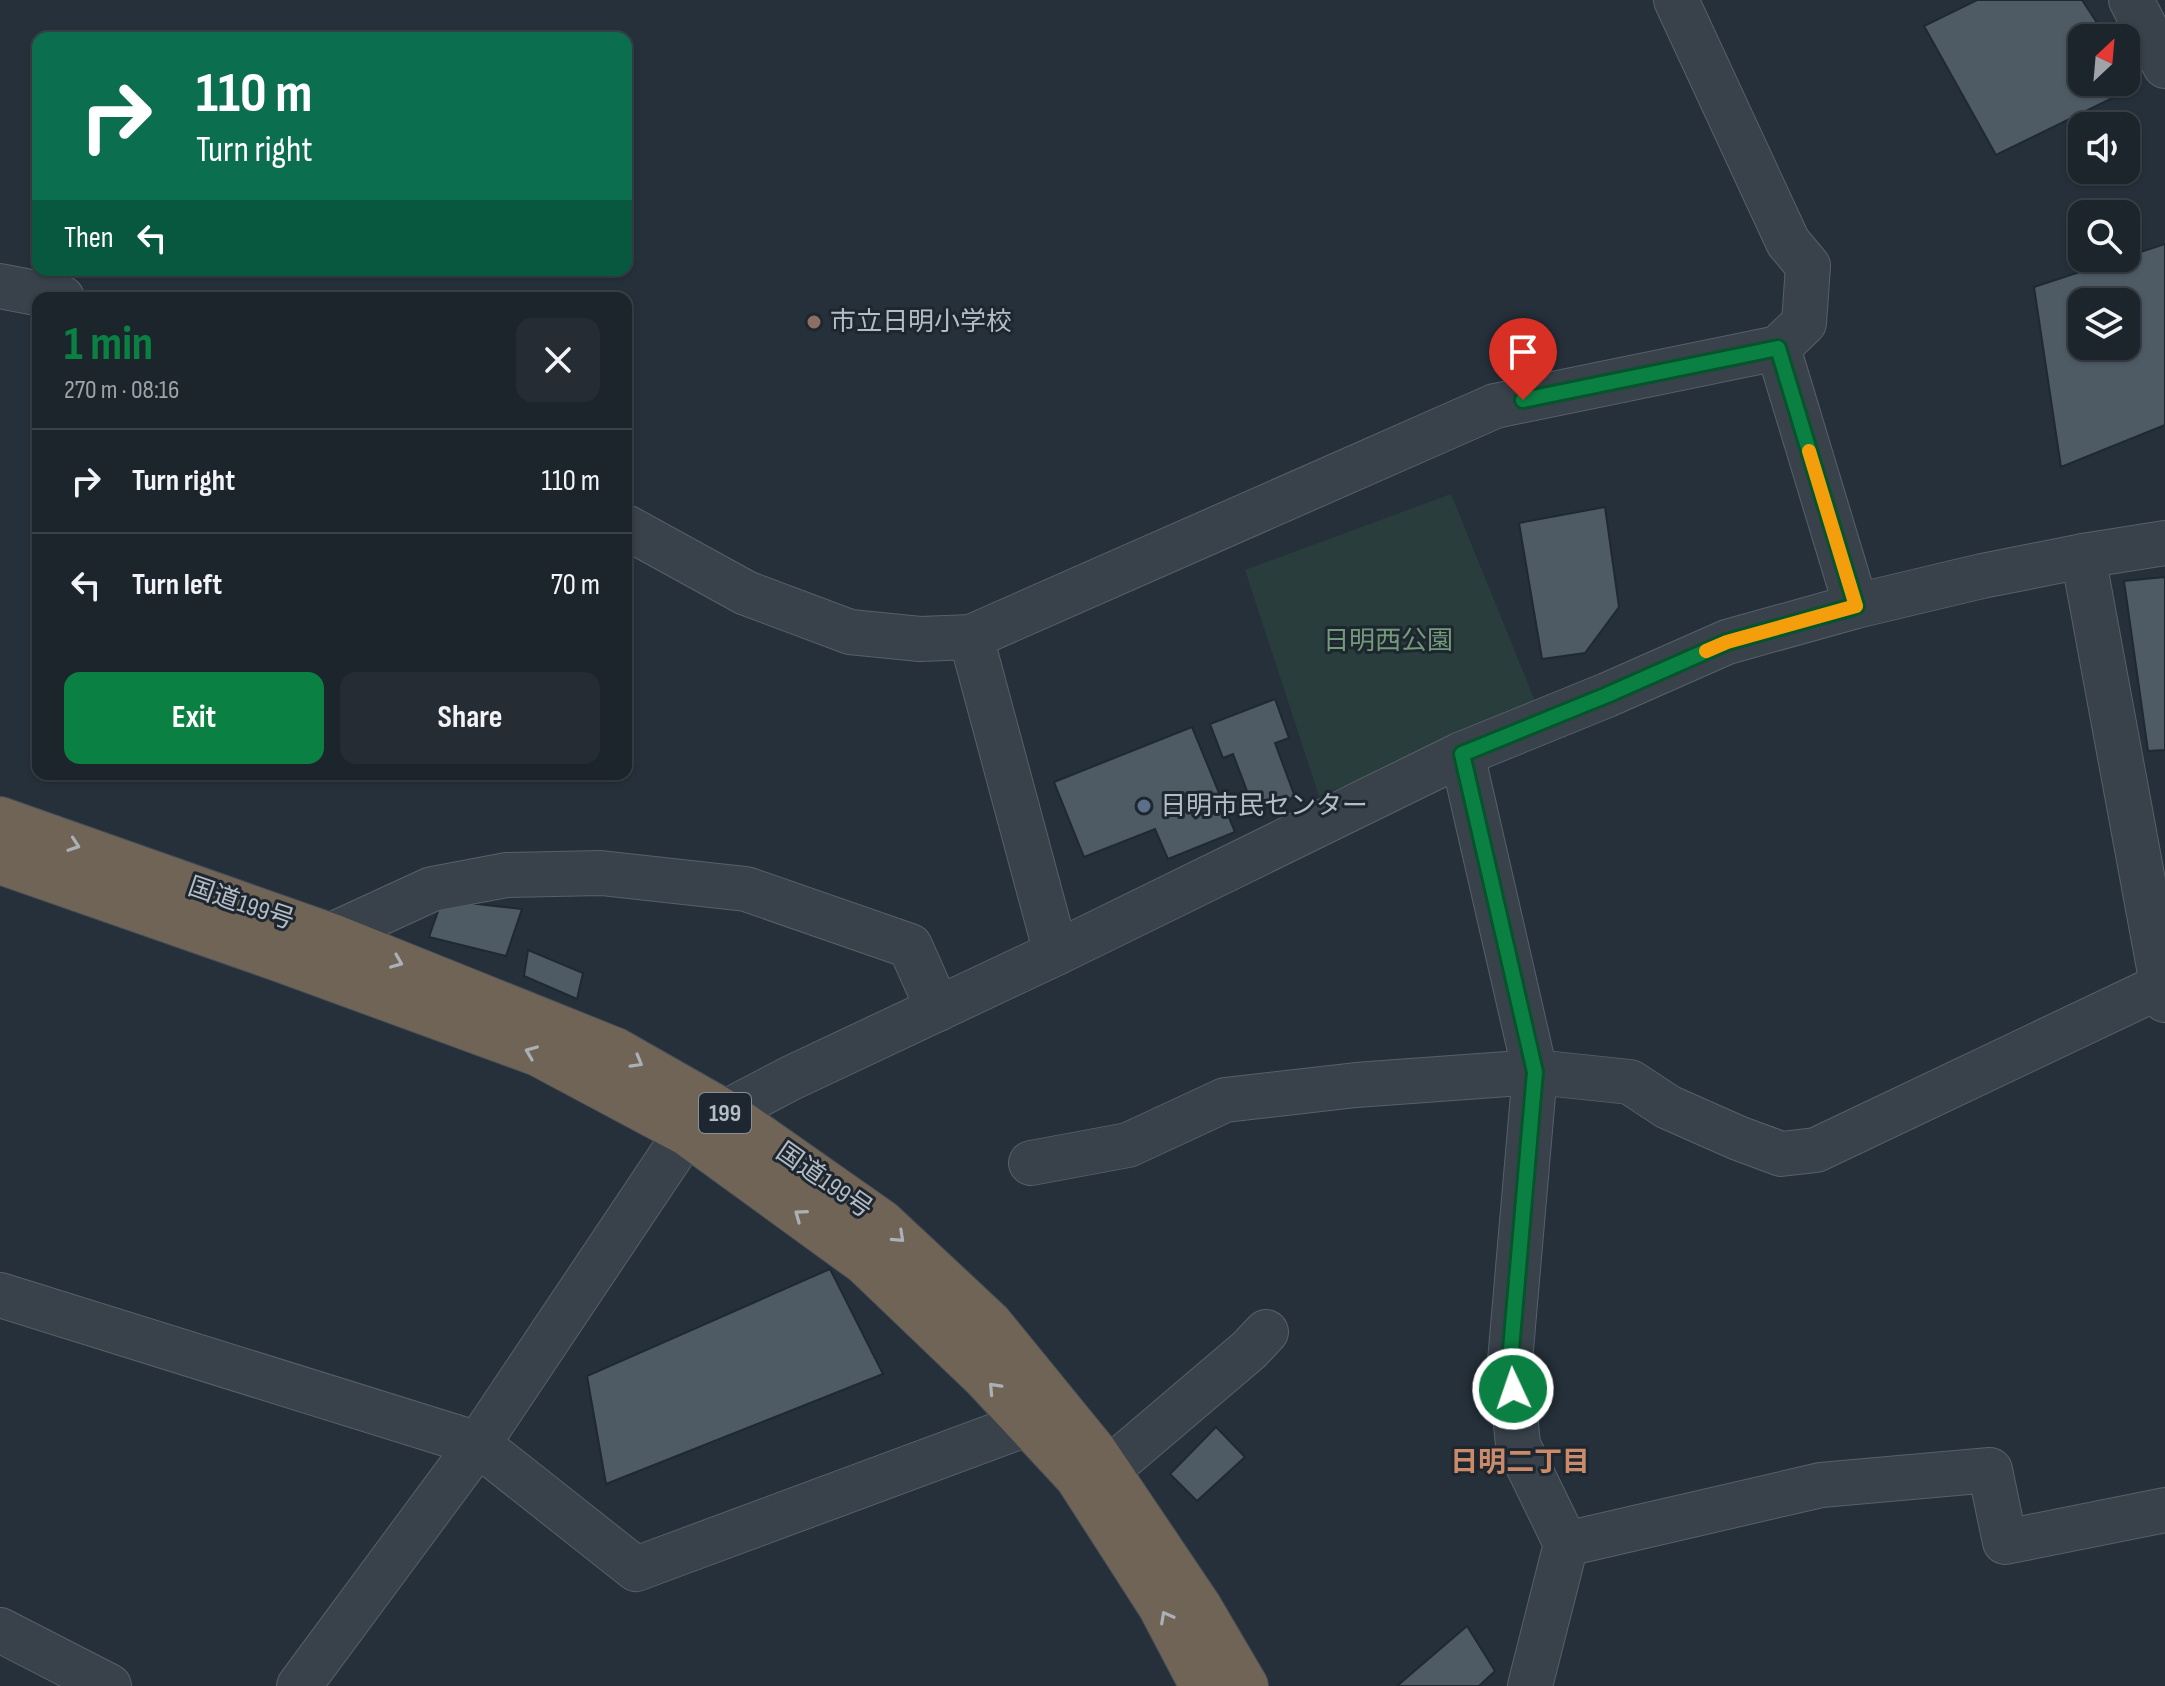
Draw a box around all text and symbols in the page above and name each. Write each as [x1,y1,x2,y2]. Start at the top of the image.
north arrow [2068,24,2140,96]
map controls [2068,24,2140,360]
text: 110 m [196,61,312,128]
icon: right [64,64,168,168]
button: sound [2068,112,2140,184]
text: Turn right [196,129,313,172]
button: search [2068,200,2140,272]
icon: left [130,216,174,260]
text: Then [64,220,114,256]
button: layers [2068,288,2140,360]
place label: 市立日明小学校 [830,307,1012,338]
marker: 市立日明小学校 [805,313,823,331]
text: 1 min [64,316,153,373]
button: close [516,318,600,402]
pin [1489,318,1557,400]
icon: arrive [1501,330,1545,374]
text: 270 m · 08:16 [64,375,179,406]
icon: right [64,459,108,503]
text: Turn right [132,463,235,499]
text: 110 m [542,463,600,499]
icon: left [64,563,108,607]
text: Turn left [132,567,222,603]
text: 70 m [551,567,600,603]
park label: 日明西公園 [1323,626,1453,657]
button: Exit [64,672,324,764]
button: Share [340,672,600,764]
place label: 日明市民センター [1160,791,1368,822]
marker: 日明市民センター [1135,797,1153,815]
one-way arrow [66,835,80,851]
street label: 国道199号 [184,871,298,937]
one-way arrow [389,952,403,969]
one-way arrow [525,1045,539,1061]
one-way arrow [628,1052,642,1068]
road number: 199 [699,1093,751,1133]
street label: 国道199号 [770,1137,878,1225]
one-way arrow [794,1210,809,1225]
one-way arrow [890,1228,904,1243]
position arrow [1471,1347,1555,1431]
one-way arrow [989,1382,1003,1397]
district label: 日明二丁目 [1450,1446,1590,1479]
one-way arrow [1160,1611,1175,1626]

